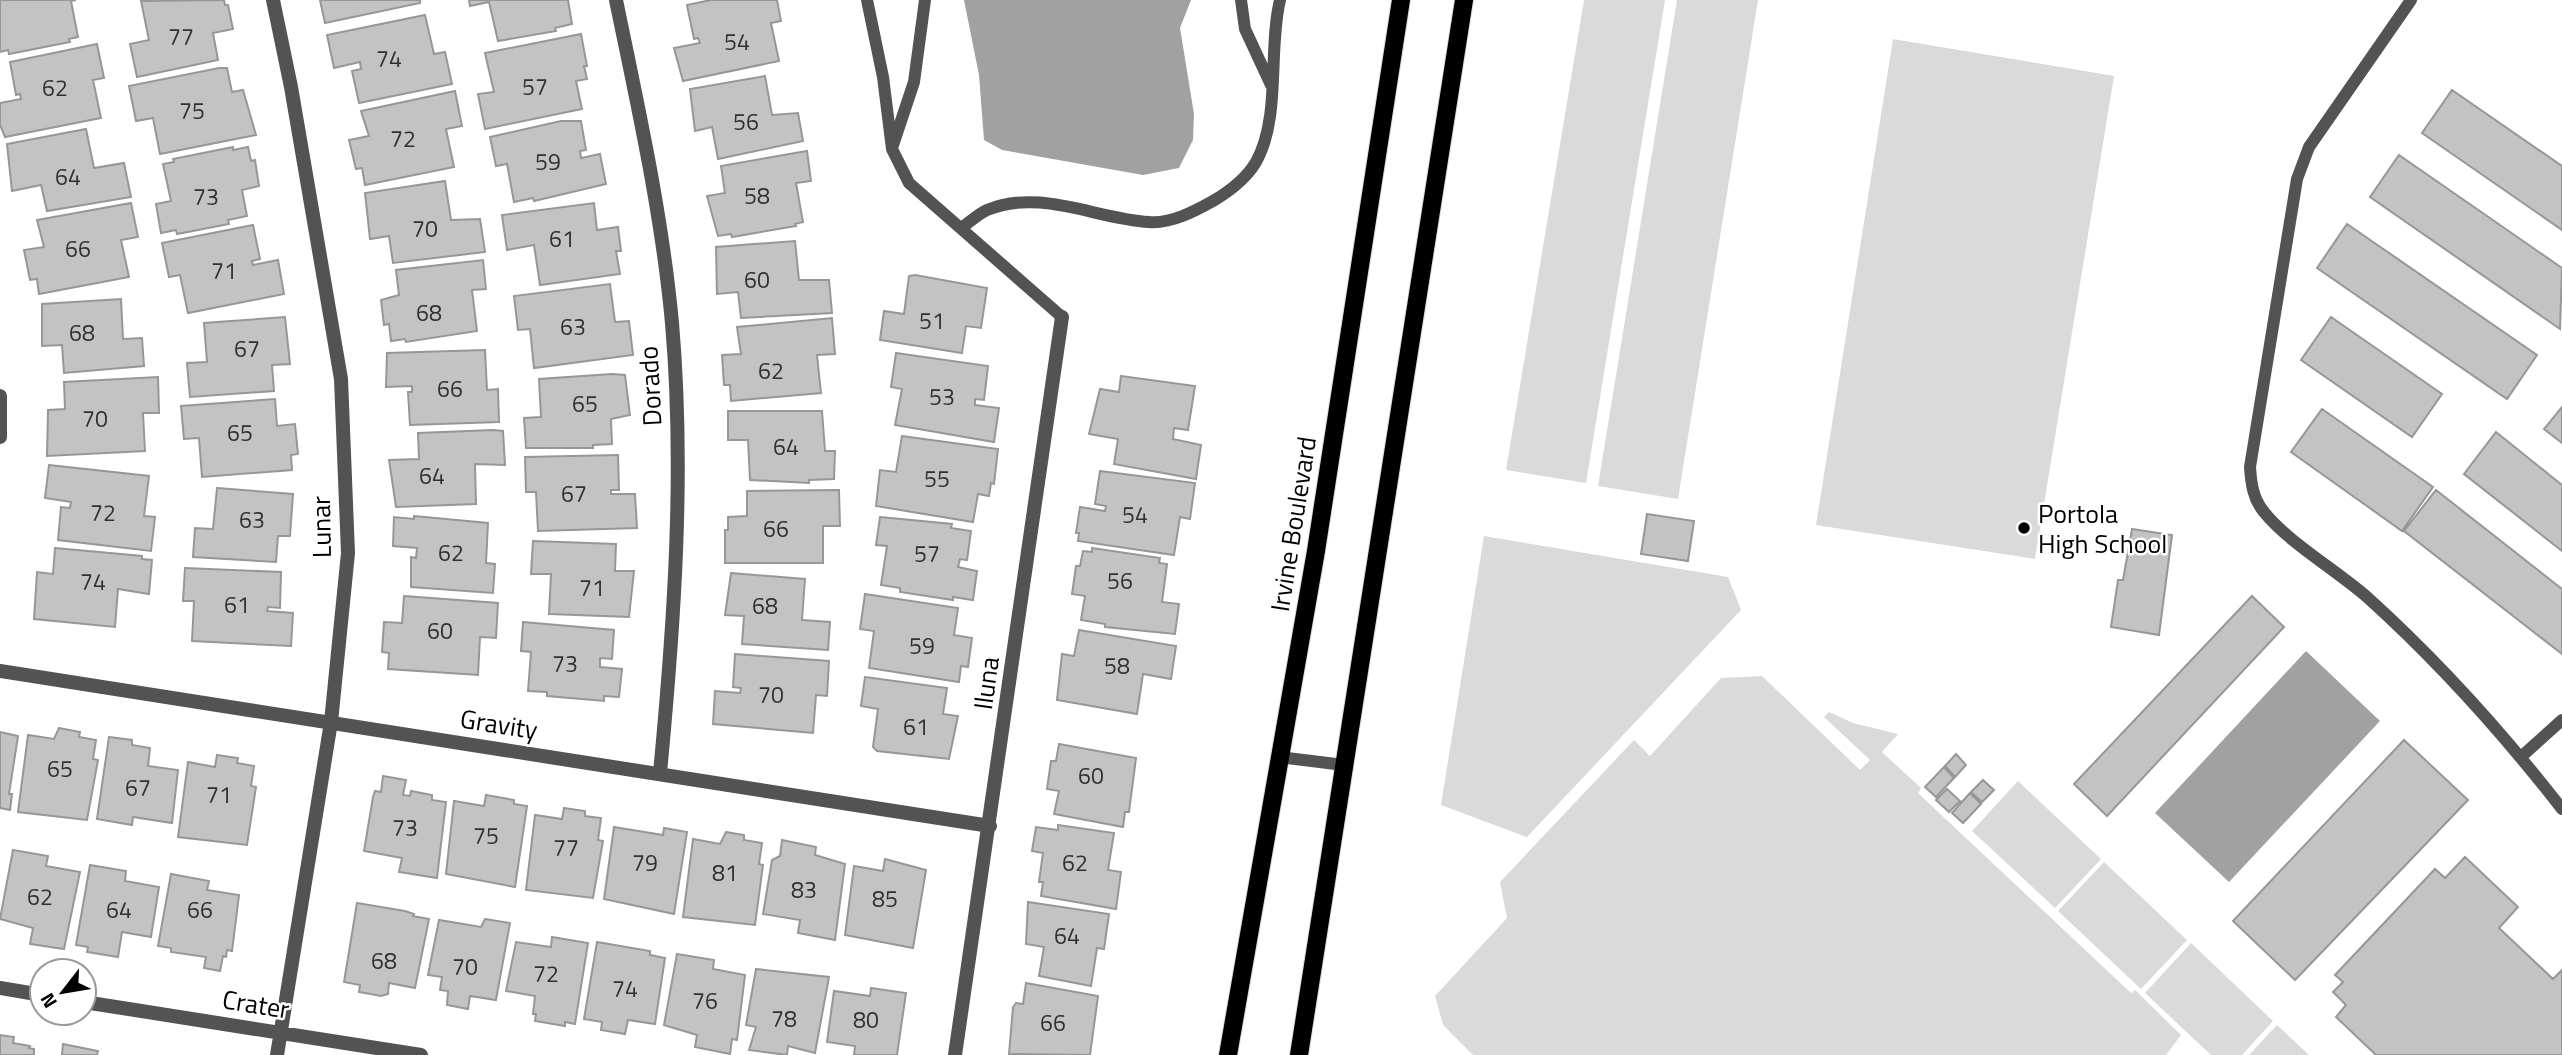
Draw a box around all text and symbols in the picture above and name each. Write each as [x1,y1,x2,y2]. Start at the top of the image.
house number: 77 [168,19,194,54]
house number: 54 [724,24,750,59]
house number: 74 [376,41,402,76]
house number: 57 [522,69,548,104]
house number: 62 [42,70,68,105]
house number: 75 [179,93,205,128]
house number: 56 [733,104,759,139]
house number: 72 [390,121,416,156]
house number: 59 [535,144,561,179]
house number: 64 [55,159,81,194]
house number: 58 [744,178,770,213]
house number: 73 [193,179,219,214]
house number: 70 [412,211,438,246]
house number: 61 [549,221,575,256]
house number: 66 [65,231,91,266]
house number: 71 [211,253,237,288]
house number: 60 [744,262,770,297]
house number: 68 [416,295,442,330]
house number: 51 [919,303,945,338]
house number: 63 [560,309,586,344]
house number: 68 [69,315,95,350]
house number: 67 [234,331,260,366]
street label: Dorado [628,345,672,427]
house number: 62 [758,353,784,388]
house number: 66 [437,371,463,406]
house number: 53 [929,379,955,414]
house number: 65 [572,386,598,421]
house number: 70 [82,401,108,436]
house number: 65 [227,415,253,450]
house number: 64 [773,429,799,464]
street label: Irvine Boulevard [1260,434,1326,614]
house number: 64 [419,458,445,493]
house number: 55 [924,461,950,496]
house number: 67 [561,476,587,511]
place label: Portola High School [2038,494,2167,563]
house number: 72 [90,495,116,530]
street label: Lunar [301,496,341,558]
house number: 54 [1122,497,1148,532]
house number: 63 [239,502,265,537]
house number: 66 [763,511,789,546]
marker: Portola High School [2016,520,2032,536]
house number: 62 [438,535,464,570]
house number: 57 [914,536,940,571]
house number: 56 [1107,563,1133,598]
house number: 74 [80,564,106,599]
house number: 71 [579,570,605,605]
house number: 61 [224,587,250,622]
house number: 68 [752,588,778,623]
house number: 60 [427,613,453,648]
house number: 59 [909,628,935,663]
house number: 73 [552,646,578,681]
house number: 58 [1104,648,1130,683]
street label: Iluna [963,654,1009,712]
house number: 70 [758,677,784,712]
street label: Gravity [458,699,540,749]
house number: 61 [903,709,929,744]
house number: 65 [47,751,73,786]
house number: 60 [1078,758,1104,793]
house number: 67 [125,770,151,805]
house number: 71 [206,777,232,812]
house number: 73 [392,810,418,845]
house number: 75 [473,818,499,853]
house number: 77 [553,830,579,865]
house number: 79 [632,845,658,880]
house number: 62 [1062,845,1088,880]
house number: 81 [712,855,738,890]
house number: 83 [791,872,817,907]
house number: 62 [27,879,53,914]
house number: 85 [872,881,898,916]
house number: 64 [106,892,132,927]
house number: 66 [187,892,213,927]
house number: 64 [1054,918,1080,953]
house number: 68 [371,943,397,978]
house number: 70 [452,949,478,984]
house number: 72 [533,956,559,991]
north arrow [28,957,98,1027]
house number: 74 [612,971,638,1006]
street label: Crater [220,979,292,1029]
house number: 76 [692,983,718,1018]
text: N [32,988,64,1014]
house number: 78 [771,1001,797,1036]
house number: 80 [853,1002,879,1037]
house number: 66 [1040,1005,1066,1040]

